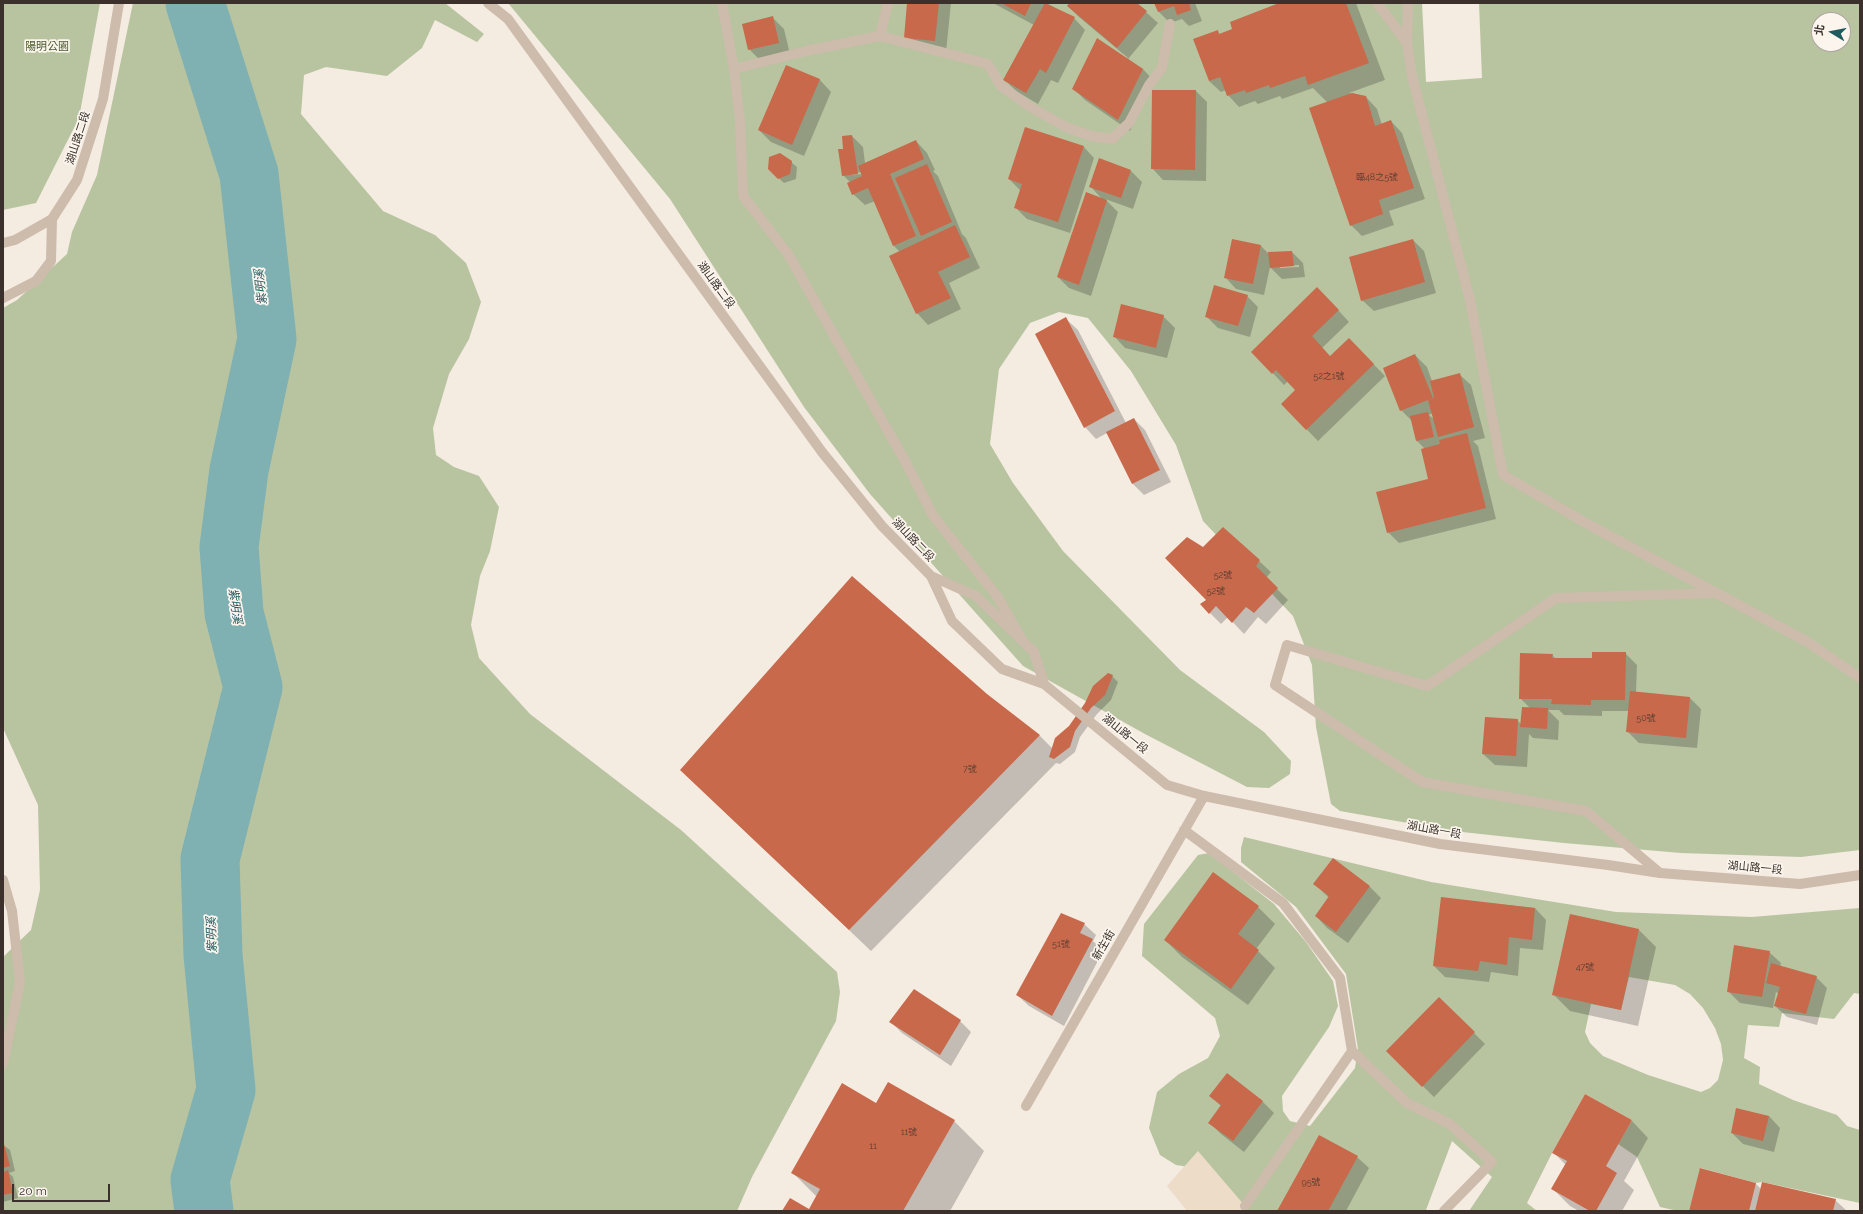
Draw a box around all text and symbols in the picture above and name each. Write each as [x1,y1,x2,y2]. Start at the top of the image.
north arrow [1811,12,1851,52]
text: 北 [1812,23,1827,37]
park label: 陽明公園 [25,40,69,54]
street label: 湖山路二段 [63,110,93,166]
house number: 臨48之5號 [1356,172,1398,182]
street label: 湖山路二段 [694,259,738,311]
water label: 紫明溪 [252,268,270,306]
house number: 52之1號 [1313,371,1345,381]
street label: 湖山路二段 [889,516,937,564]
house number: 52號 [1214,570,1232,580]
house number: 52號 [1207,586,1225,596]
water label: 紫明溪 [225,587,245,625]
street label: 湖山路一段 [1099,712,1151,756]
house number: 50號 [1636,713,1656,723]
house number: 7號 [963,764,977,774]
street label: 湖山路一段 [1406,819,1462,841]
street label: 湖山路一段 [1727,859,1783,877]
water label: 紫明溪 [204,917,220,953]
street label: 新生街 [1090,927,1118,963]
house number: 51號 [1052,939,1070,949]
house number: 47號 [1576,962,1594,972]
house number: 11號 [901,1127,917,1137]
house number: 11 [869,1141,877,1151]
scale bar [14,1176,112,1202]
house number: 95號 [1301,1177,1321,1187]
text: 20 m [19,1184,47,1198]

